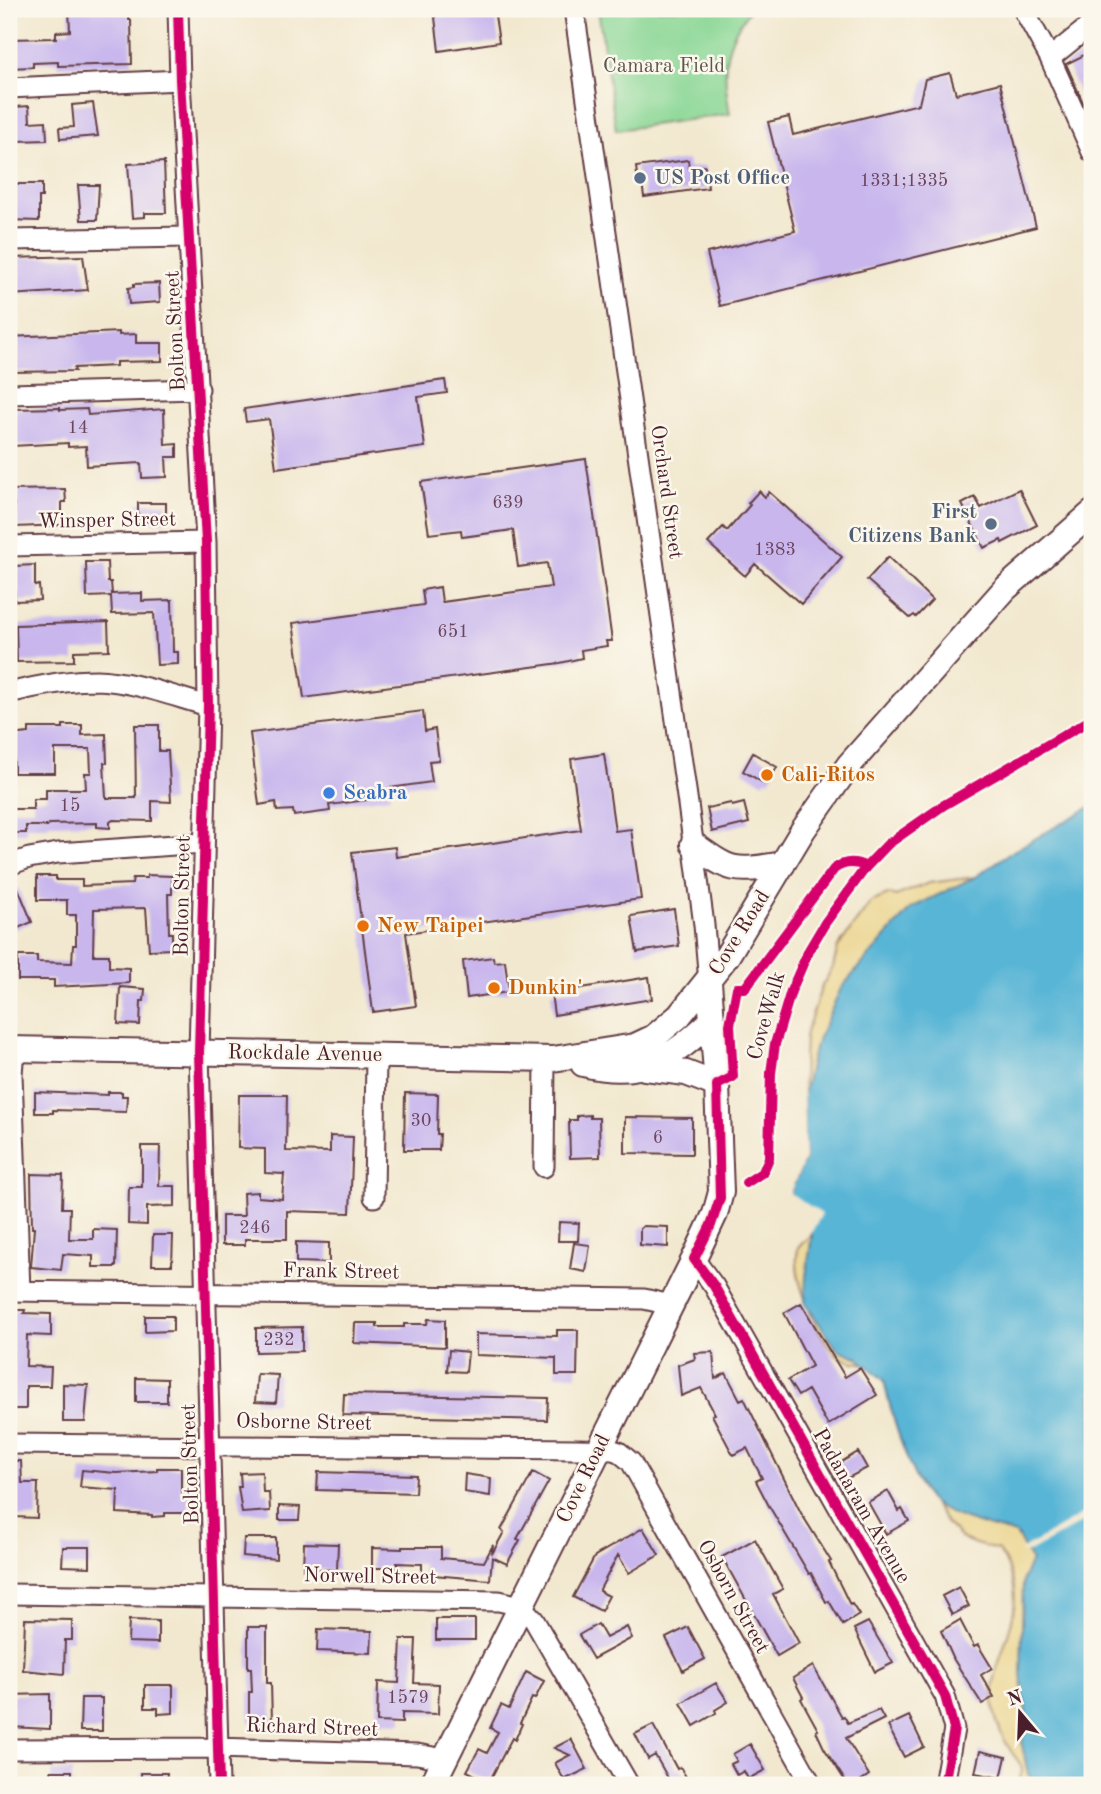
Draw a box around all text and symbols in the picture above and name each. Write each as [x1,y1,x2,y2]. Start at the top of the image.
park label: Camara Field [603,56,725,77]
place label: US Post Office [654,168,790,189]
marker: US Post Office [632,170,648,186]
house number: 1331;1335 [860,172,948,190]
street label: Bolton Street [162,270,190,392]
house number: 14 [68,419,88,437]
street label: Orchard Street [646,424,686,560]
house number: 639 [492,494,524,512]
place label: First Citizens Bank [848,502,977,547]
street label: Winsper Street [38,509,176,533]
marker: First Citizens Bank [983,516,999,532]
house number: 1383 [754,541,796,559]
house number: 651 [437,623,469,641]
place label: Cali-Ritos [781,765,875,786]
marker: Cali-Ritos [759,767,775,783]
place label: Seabra [343,783,408,804]
marker: Seabra [321,785,337,801]
house number: 15 [60,797,80,815]
street label: Bolton Street [171,835,195,957]
street label: Cove Road [706,887,774,979]
place label: New Taipei [377,916,484,937]
marker: New Taipei [355,918,371,934]
street label: CoveWalk [744,969,790,1063]
place label: Dunkin' [508,978,582,999]
marker: Dunkin' [486,980,502,996]
street label: Rockdale Avenue [227,1042,383,1066]
house number: 30 [411,1112,431,1130]
house number: 6 [653,1129,663,1147]
house number: 246 [239,1219,271,1237]
street label: Frank Street [282,1260,400,1284]
house number: 232 [263,1331,295,1349]
street label: Bolton Street [178,1403,204,1525]
street label: Osborne Street [236,1411,372,1435]
street label: Padanaram Avenue [808,1425,914,1587]
street label: Cove Road [554,1431,615,1527]
street label: Osborn Street [693,1537,773,1657]
street label: Norwell Street [303,1565,437,1589]
north arrow [986,1678,1056,1748]
text: N [1005,1688,1026,1711]
house number: 1579 [387,1689,429,1707]
street label: Richard Street [245,1715,379,1741]

